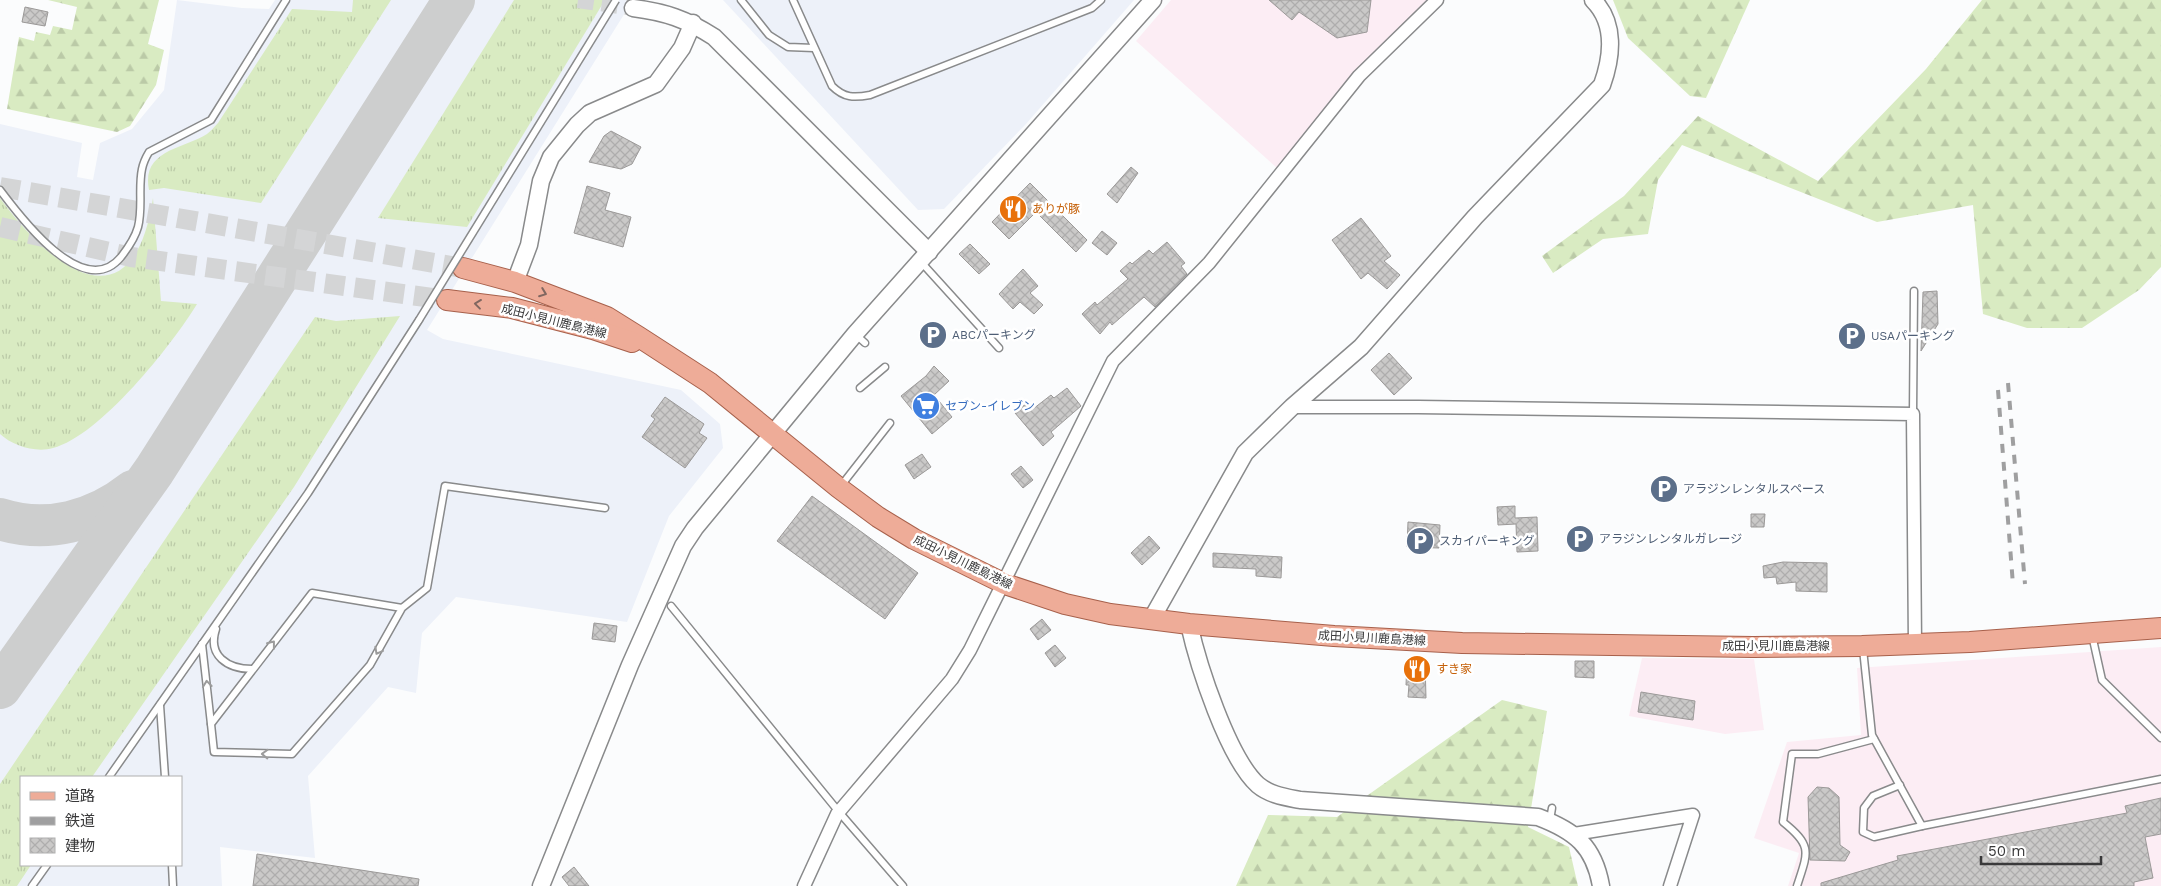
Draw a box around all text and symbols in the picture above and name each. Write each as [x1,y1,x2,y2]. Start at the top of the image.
restaurant icon: ありが豚 [998,194,1028,224]
place label: ありが豚 [1032,202,1080,216]
one-way arrow [538,287,547,297]
one-way arrow [473,299,481,310]
street label: 成田小見川鹿島港線 [500,301,608,341]
parking icon: ABCパーキング [918,320,948,350]
parking icon: USAパーキング [1837,321,1867,351]
place label: ABCパーキング [952,328,1036,342]
place label: USAパーキング [1871,329,1955,343]
supermarket icon: セブン-イレブン [911,391,941,421]
place label: セブン-イレブン [945,399,1035,413]
parking icon: アラジンレンタルスペース [1649,474,1679,504]
place label: アラジンレンタルスペース [1683,482,1825,496]
parking icon: アラジンレンタルガレージ [1565,524,1595,554]
parking icon: スカイパーキング [1405,526,1435,556]
street label: 成田小見川鹿島港線 [911,532,1015,592]
place label: アラジンレンタルガレージ [1599,532,1742,546]
place label: スカイパーキング [1439,534,1534,548]
street label: 成田小見川鹿島港線 [1318,628,1426,648]
street label: 成田小見川鹿島港線 [1722,639,1830,653]
one-way arrow [267,641,275,650]
one-way arrow [374,645,384,654]
restaurant icon: すき家 [1402,654,1432,684]
place label: すき家 [1436,662,1472,676]
one-way arrow [202,680,213,688]
one-way arrow [261,748,269,759]
legend [20,776,182,866]
text: 道路 [65,787,95,805]
text: 鉄道 [65,812,95,830]
scale bar [1981,834,2101,866]
text: 建物 [65,837,95,855]
text: 50 m [1988,842,2025,860]

